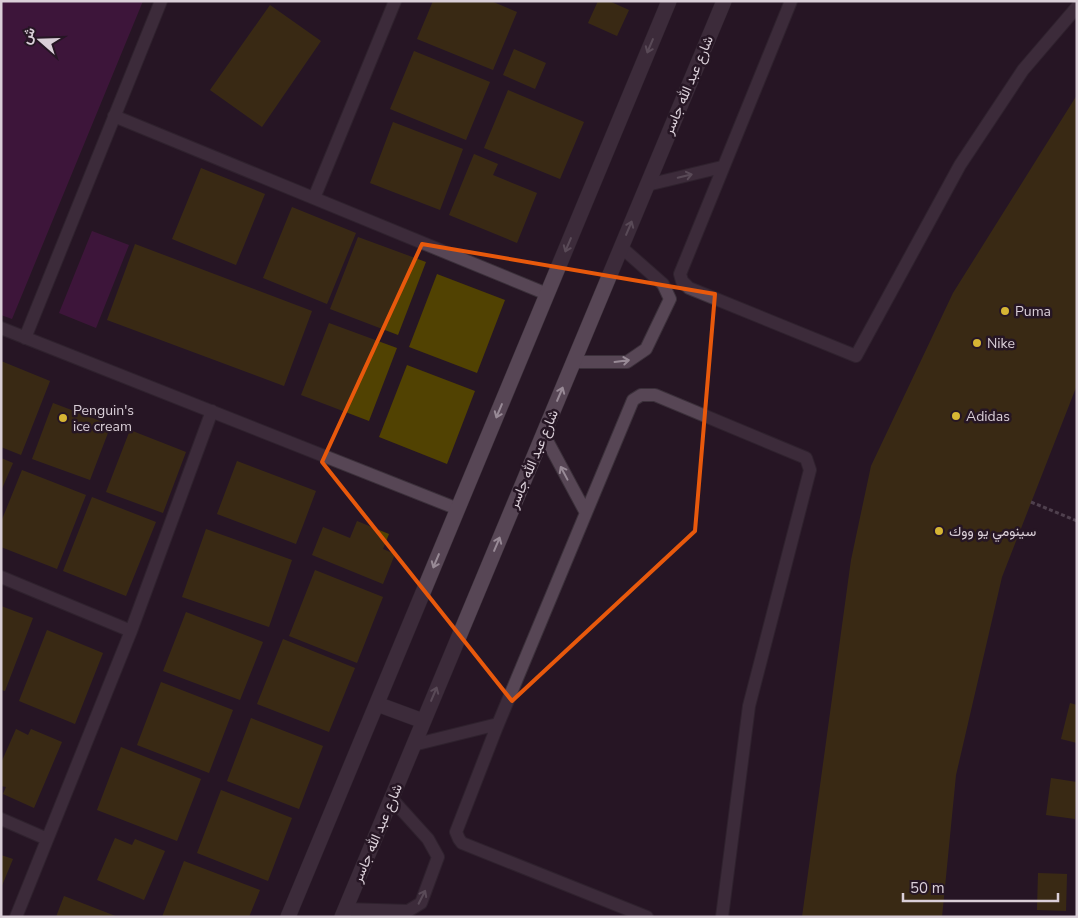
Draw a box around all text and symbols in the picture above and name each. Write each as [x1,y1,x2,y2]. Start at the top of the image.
north arrow [15,15,65,65]
text: ش [16,24,40,47]
street label: شارع عبد الله جاسر [659,33,719,139]
one-way arrow [645,38,655,53]
one-way arrow [676,171,692,180]
one-way arrow [624,221,634,236]
one-way arrow [562,237,572,252]
place label: Puma [1015,302,1051,321]
marker: Puma [999,305,1011,317]
place label: Nike [987,334,1015,353]
marker: Nike [971,337,983,349]
one-way arrow [613,356,629,366]
one-way arrow [555,387,565,402]
place label: Penguin's ice cream [73,401,134,436]
one-way arrow [493,403,503,418]
street label: شارع عبد الله جاسر [504,407,564,513]
place label: Adidas [966,407,1010,426]
marker: Adidas [950,410,962,422]
marker: Penguin's ice cream [57,412,69,424]
one-way arrow [559,466,569,481]
place label: سينومي يو ووك [949,522,1036,543]
marker: سينومي يو ووك [933,525,945,537]
one-way arrow [493,537,502,552]
one-way arrow [431,553,441,568]
one-way arrow [430,687,440,702]
street label: شارع عبد الله جاسر [348,781,408,887]
scale bar [903,870,1058,902]
text: 50 m [910,878,945,898]
one-way arrow [417,890,427,905]

